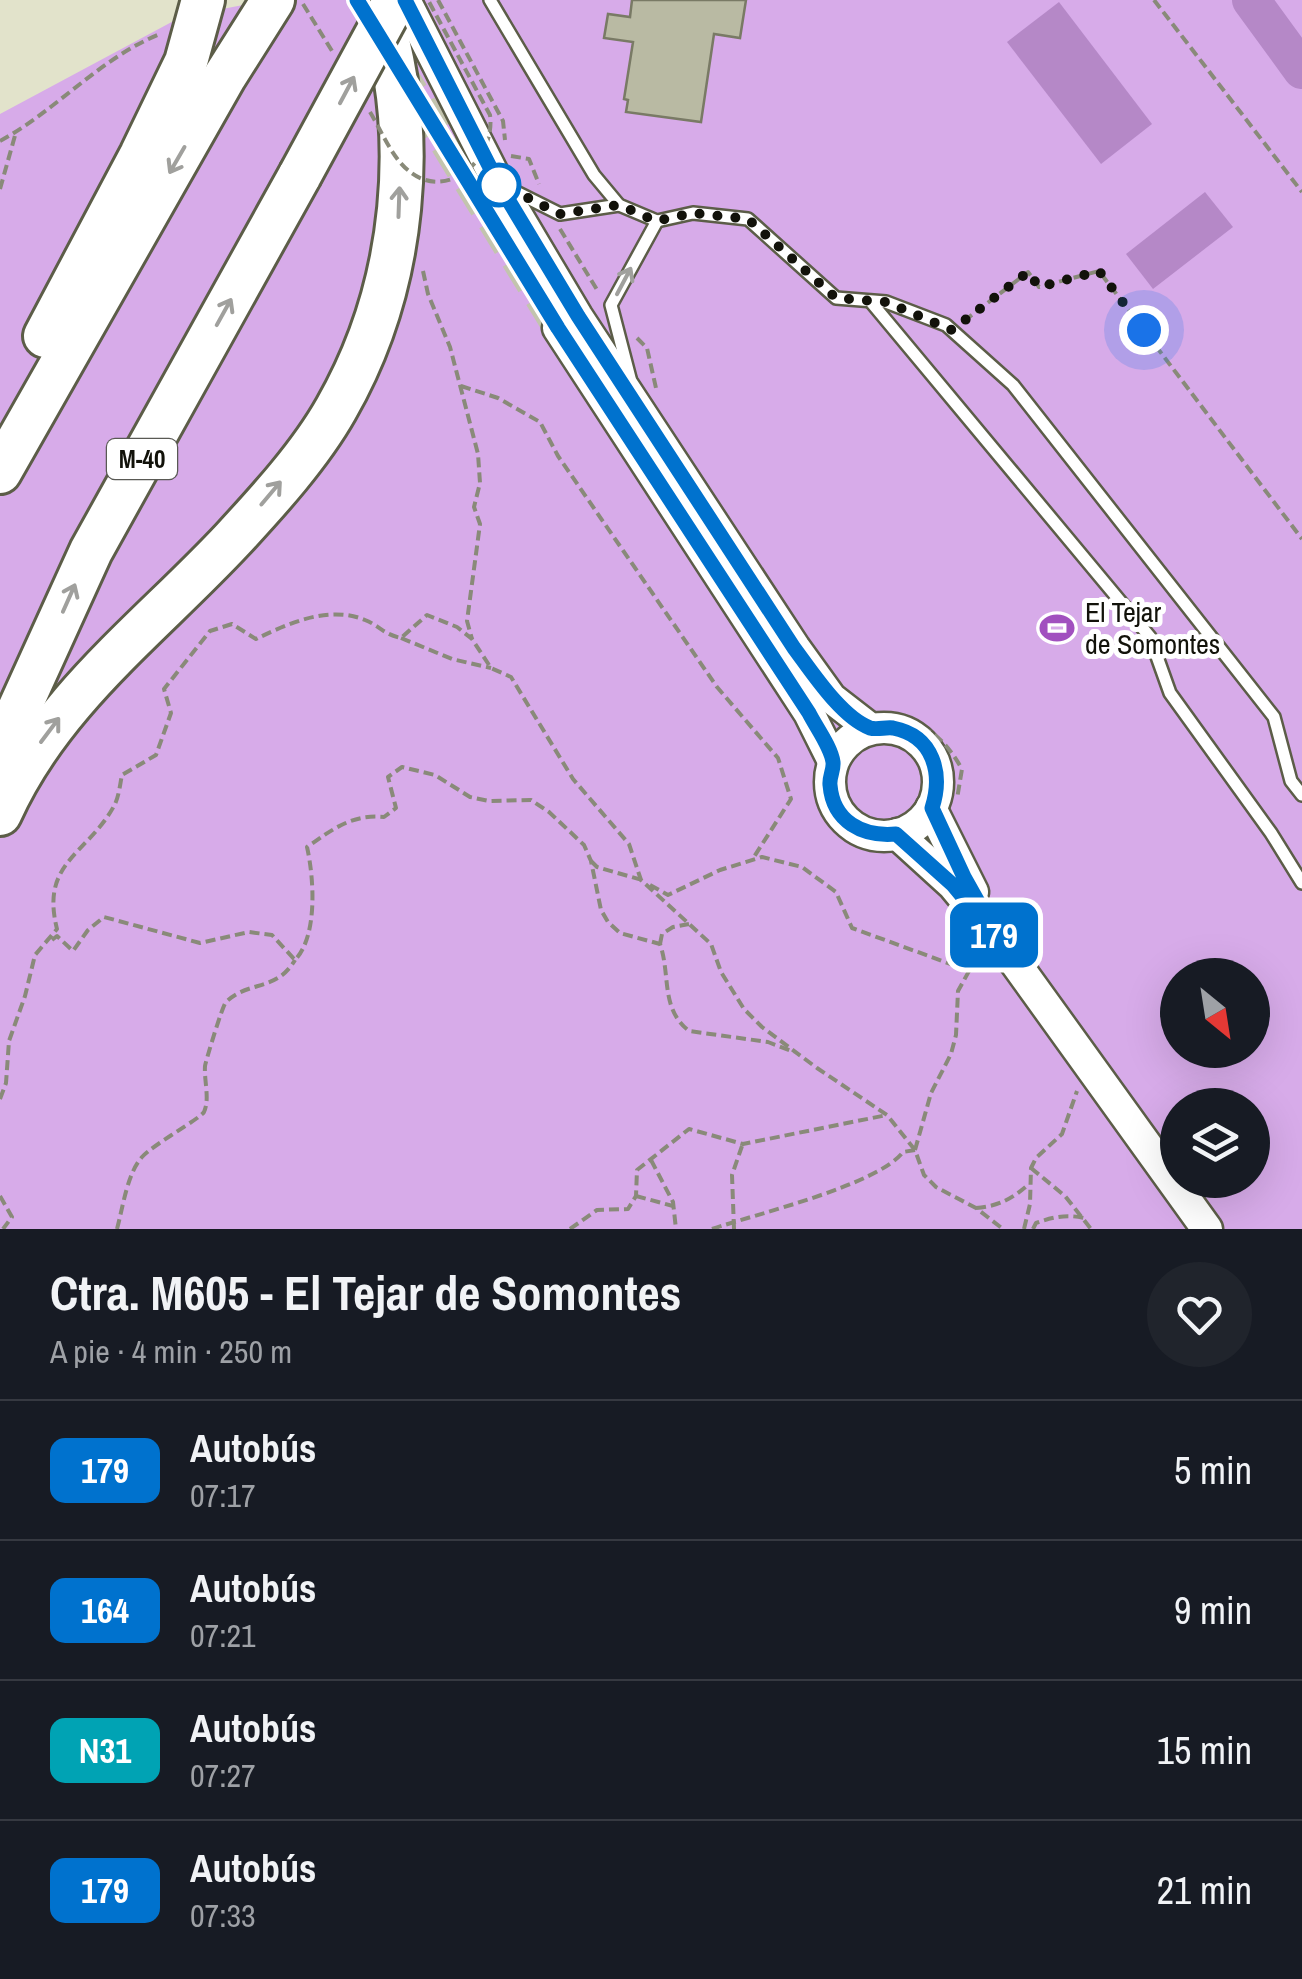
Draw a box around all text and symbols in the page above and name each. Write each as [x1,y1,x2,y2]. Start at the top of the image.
one-way arrow [338,75,358,105]
one-way arrow [166,145,186,175]
unlabelled marker [478,164,520,206]
one-way arrow [390,186,409,218]
one-way arrow [615,267,634,296]
one-way arrow [214,298,234,327]
your location [1119,305,1169,355]
road number: M-40 [107,439,177,479]
one-way arrow [260,481,282,507]
one-way arrow [61,584,80,614]
place label: El Tejar de Somontes [1085,593,1220,663]
sports icon: El Tejar de Somontes [1038,609,1076,647]
one-way arrow [39,717,60,744]
line badge: 179 [936,902,1052,968]
text: 179 [970,912,1018,959]
north arrow [1160,958,1270,1068]
map controls [1160,958,1270,1198]
button: layers [1160,1088,1270,1198]
text: Ctra. M605 - El Tejar de Somontes [50,1260,682,1325]
button: heart [1147,1262,1252,1367]
text: A pie · 4 min · 250 m [50,1330,292,1373]
text: Autobús [190,1423,316,1474]
text: 5 min [1174,1445,1252,1496]
text: 179 [81,1447,129,1494]
text: 07:17 [190,1474,256,1517]
text: Autobús [190,1563,316,1614]
text: 9 min [1174,1585,1252,1636]
text: 164 [81,1587,129,1634]
text: 07:21 [190,1614,256,1657]
text: Autobús [190,1703,316,1754]
text: 15 min [1157,1725,1252,1776]
text: N31 [79,1727,131,1774]
text: 07:27 [190,1754,256,1797]
text: Autobús [190,1843,316,1894]
text: 21 min [1157,1865,1252,1916]
text: 179 [81,1867,129,1914]
text: 07:33 [190,1894,256,1937]

